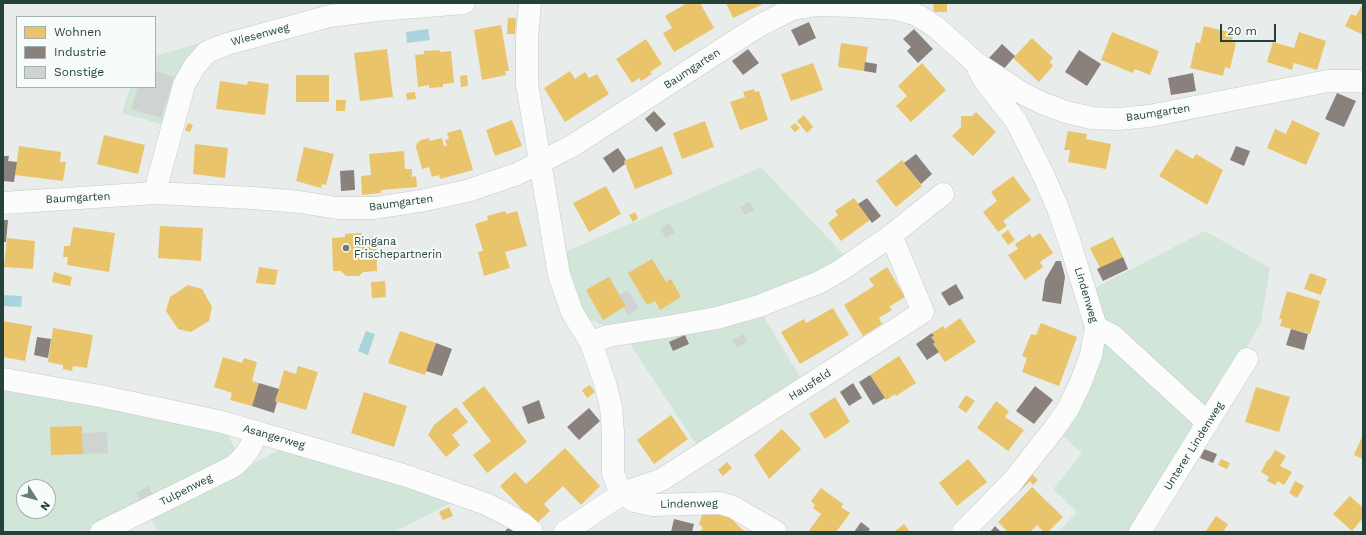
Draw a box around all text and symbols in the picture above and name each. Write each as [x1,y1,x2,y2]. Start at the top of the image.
legend [16,16,156,88]
scale bar [1222,16,1278,42]
street label: Wiesenweg [229,21,291,49]
text: 20 m [1227,24,1257,38]
text: Wohnen [54,25,102,39]
text: Industrie [54,45,106,59]
street label: Baumgarten [661,46,723,92]
text: Sonstige [54,65,104,79]
street label: Baumgarten [1125,101,1191,125]
street label: Baumgarten [45,190,111,206]
street label: Baumgarten [368,192,434,214]
place label: Ringana Frischepartnerin [354,235,442,261]
marker: Ringana Frischepartnerin [341,243,351,253]
street label: Lindenweg [1071,266,1101,324]
street label: Hausfeld [786,367,834,403]
street label: Unterer Lindenweg [1161,399,1227,493]
street label: Asangerweg [241,422,307,452]
street label: Tulpenweg [157,471,215,509]
north arrow [16,479,56,519]
street label: Lindenweg [660,497,718,511]
text: N [38,499,53,513]

